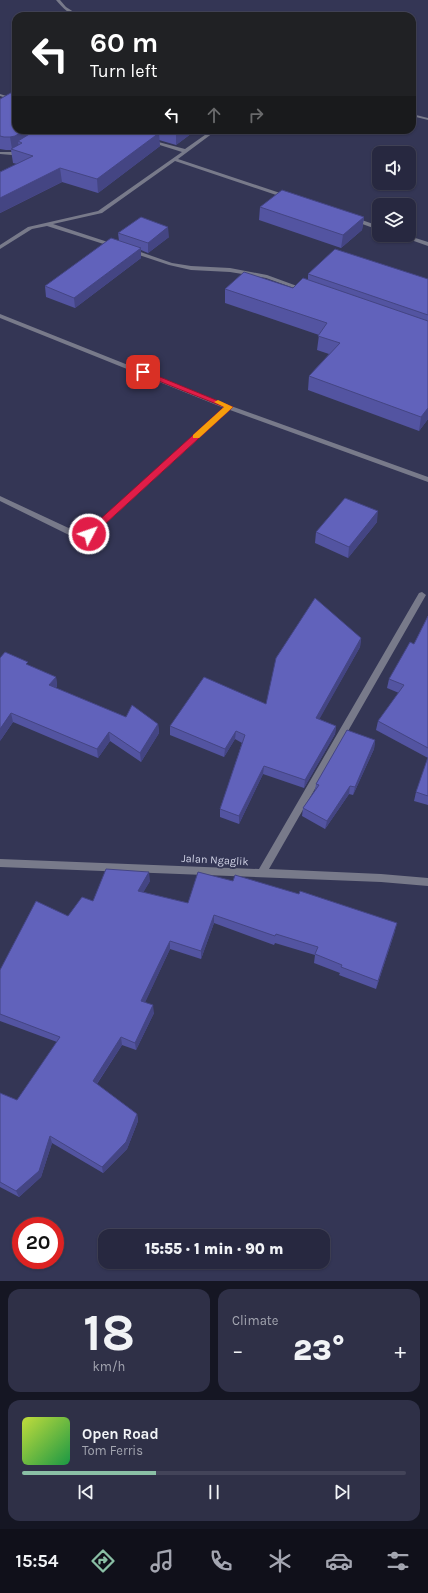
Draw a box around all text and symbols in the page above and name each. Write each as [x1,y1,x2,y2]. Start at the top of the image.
text: 60 m [90,26,158,59]
icon: left [24,28,76,80]
text: Turn left [90,60,158,82]
icon: left [161,104,183,126]
icon: ahead [203,104,225,126]
icon: right [245,104,267,126]
map controls [372,146,416,242]
button: sound [372,146,416,190]
button: layers [372,198,416,242]
pin [126,355,160,389]
icon: arrive [132,361,154,383]
position arrow [68,513,110,555]
street label: Jalan Ngaglik [181,852,249,868]
speed limit sign: 20 [12,1217,64,1269]
text: 15:55 · 1 min · 90 m [145,1240,283,1258]
text: 18 [83,1302,135,1363]
text: Climate [232,1313,278,1328]
text: 23° [293,1332,345,1368]
text: − [232,1338,244,1364]
text: + [394,1338,406,1364]
text: km/h [93,1359,125,1374]
text: Open Road [82,1425,159,1443]
text: Tom Ferris [82,1443,143,1458]
icon: previous [75,1481,97,1503]
icon: pause [203,1481,225,1503]
icon: next [331,1481,353,1503]
icon: directions [89,1547,117,1575]
icon: music [148,1547,176,1575]
icon: phone [207,1547,235,1575]
icon: climate [266,1547,294,1575]
icon: car [325,1547,353,1575]
icon: filters [384,1547,412,1575]
text: 15:54 [16,1550,58,1572]

